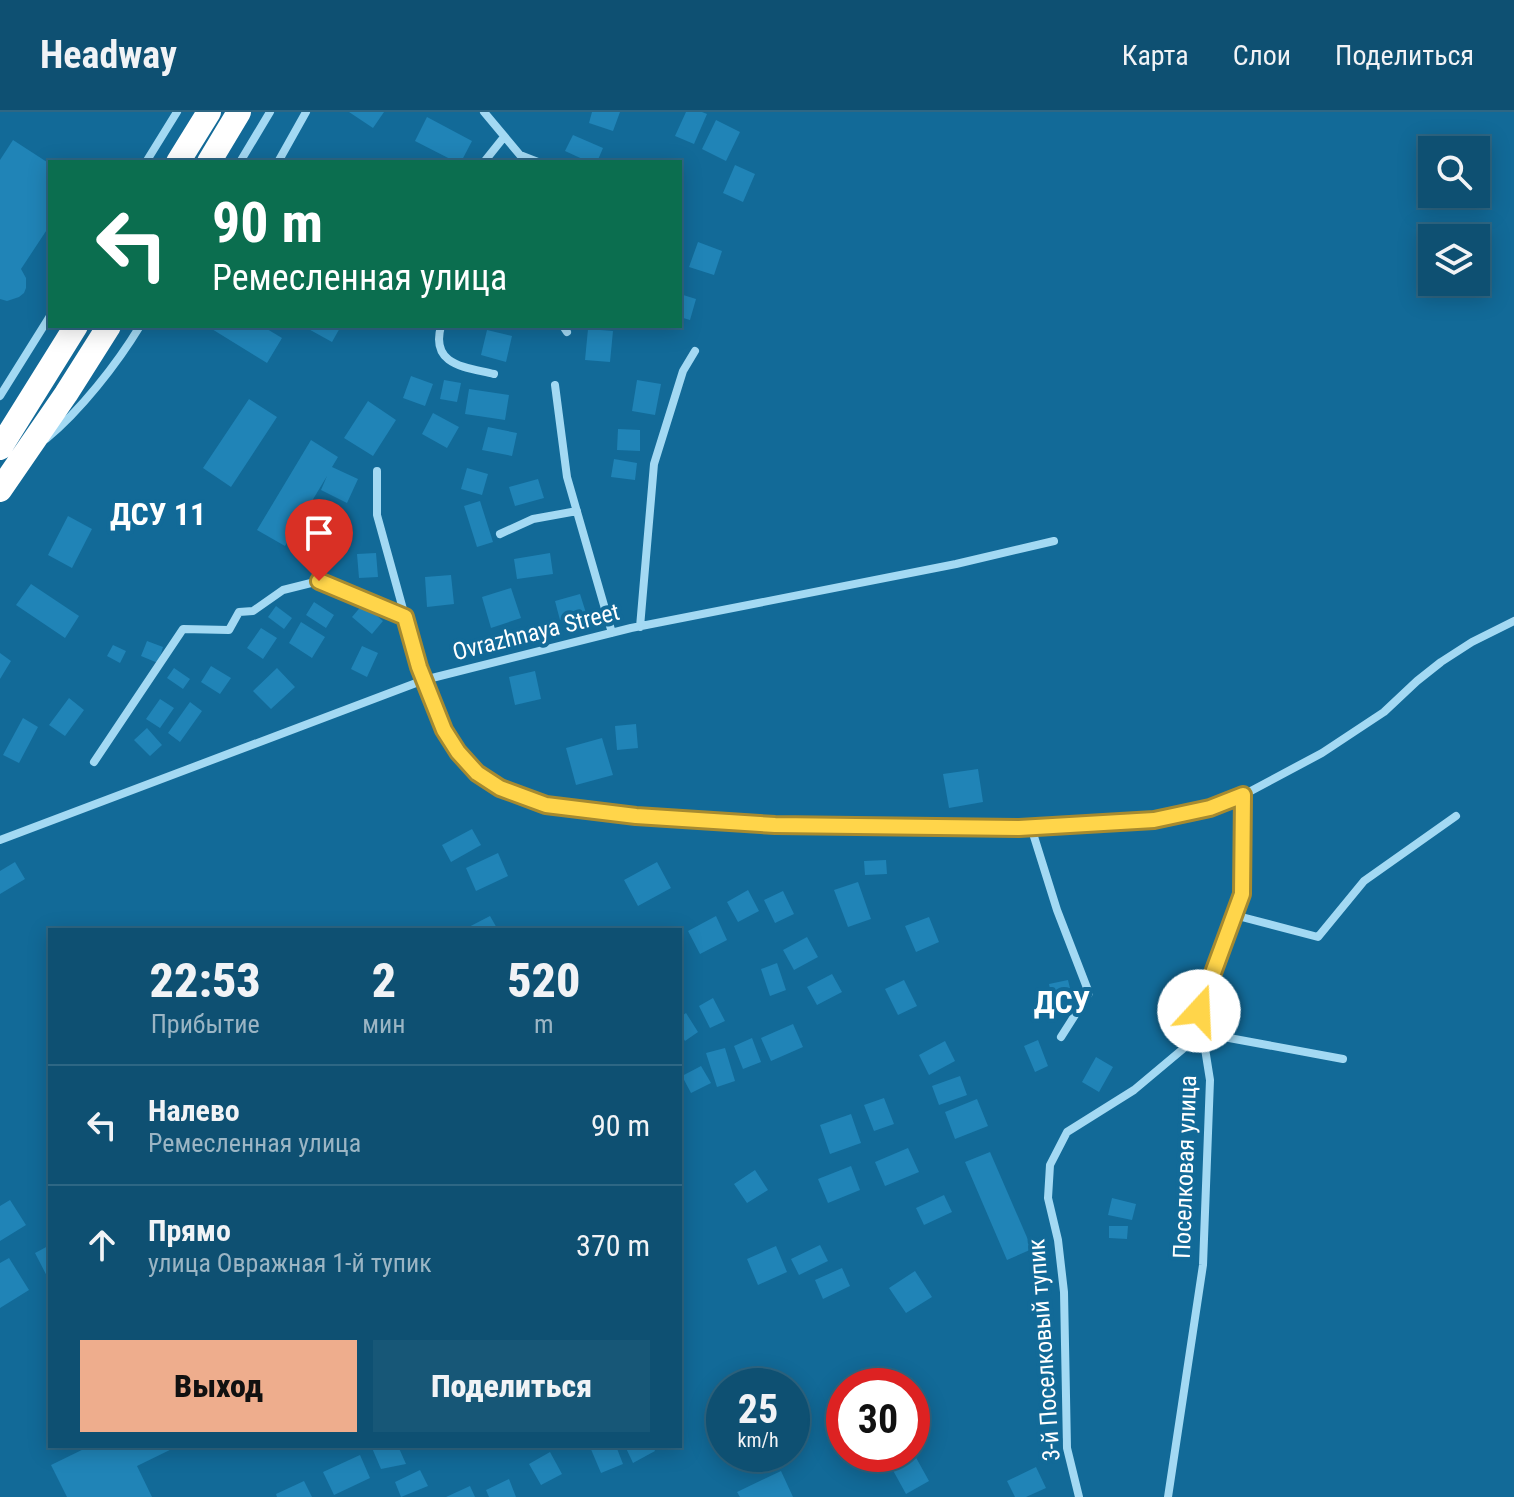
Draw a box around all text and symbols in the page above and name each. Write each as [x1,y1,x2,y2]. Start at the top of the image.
text: Headway [40,33,177,77]
text: Карта [1122,39,1189,72]
text: Слои [1233,39,1291,72]
text: Поделиться [1335,39,1474,72]
map controls [1418,136,1490,296]
button: search [1418,136,1490,208]
text: 90 m [212,190,323,256]
icon: left [80,192,184,296]
button: layers [1418,224,1490,296]
text: Ремесленная улица [212,257,507,299]
district label: ДСУ 11 [110,495,206,533]
pin [285,499,353,581]
icon: arrive [297,511,341,555]
street label: Ovrazhnaya Street [450,598,622,666]
text: 22:53 [150,952,261,1009]
text: 2 [372,952,396,1009]
text: 520 [507,952,580,1009]
position arrow [1157,969,1241,1053]
district label: ДСУ [1034,983,1091,1021]
text: Прибытие [151,1009,260,1039]
text: мин [362,1009,406,1039]
text: m [534,1009,554,1039]
street label: Поселковая улица [1168,1075,1202,1259]
text: Налево [148,1093,240,1128]
icon: left [80,1103,124,1147]
text: 90 m [591,1108,650,1143]
text: Ремесленная улица [148,1128,361,1158]
text: Прямо [148,1213,231,1248]
icon: ahead [80,1223,124,1267]
text: 370 m [576,1228,650,1263]
street label: 3-й Поселковый тупик [1022,1237,1066,1462]
text: улица Овражная 1-й тупик [148,1248,432,1278]
button: Выход [80,1340,357,1432]
button: Поделиться [373,1340,650,1432]
speed limit sign: 30 [826,1368,930,1472]
text: 25 [738,1386,778,1433]
text: km/h [737,1428,779,1452]

